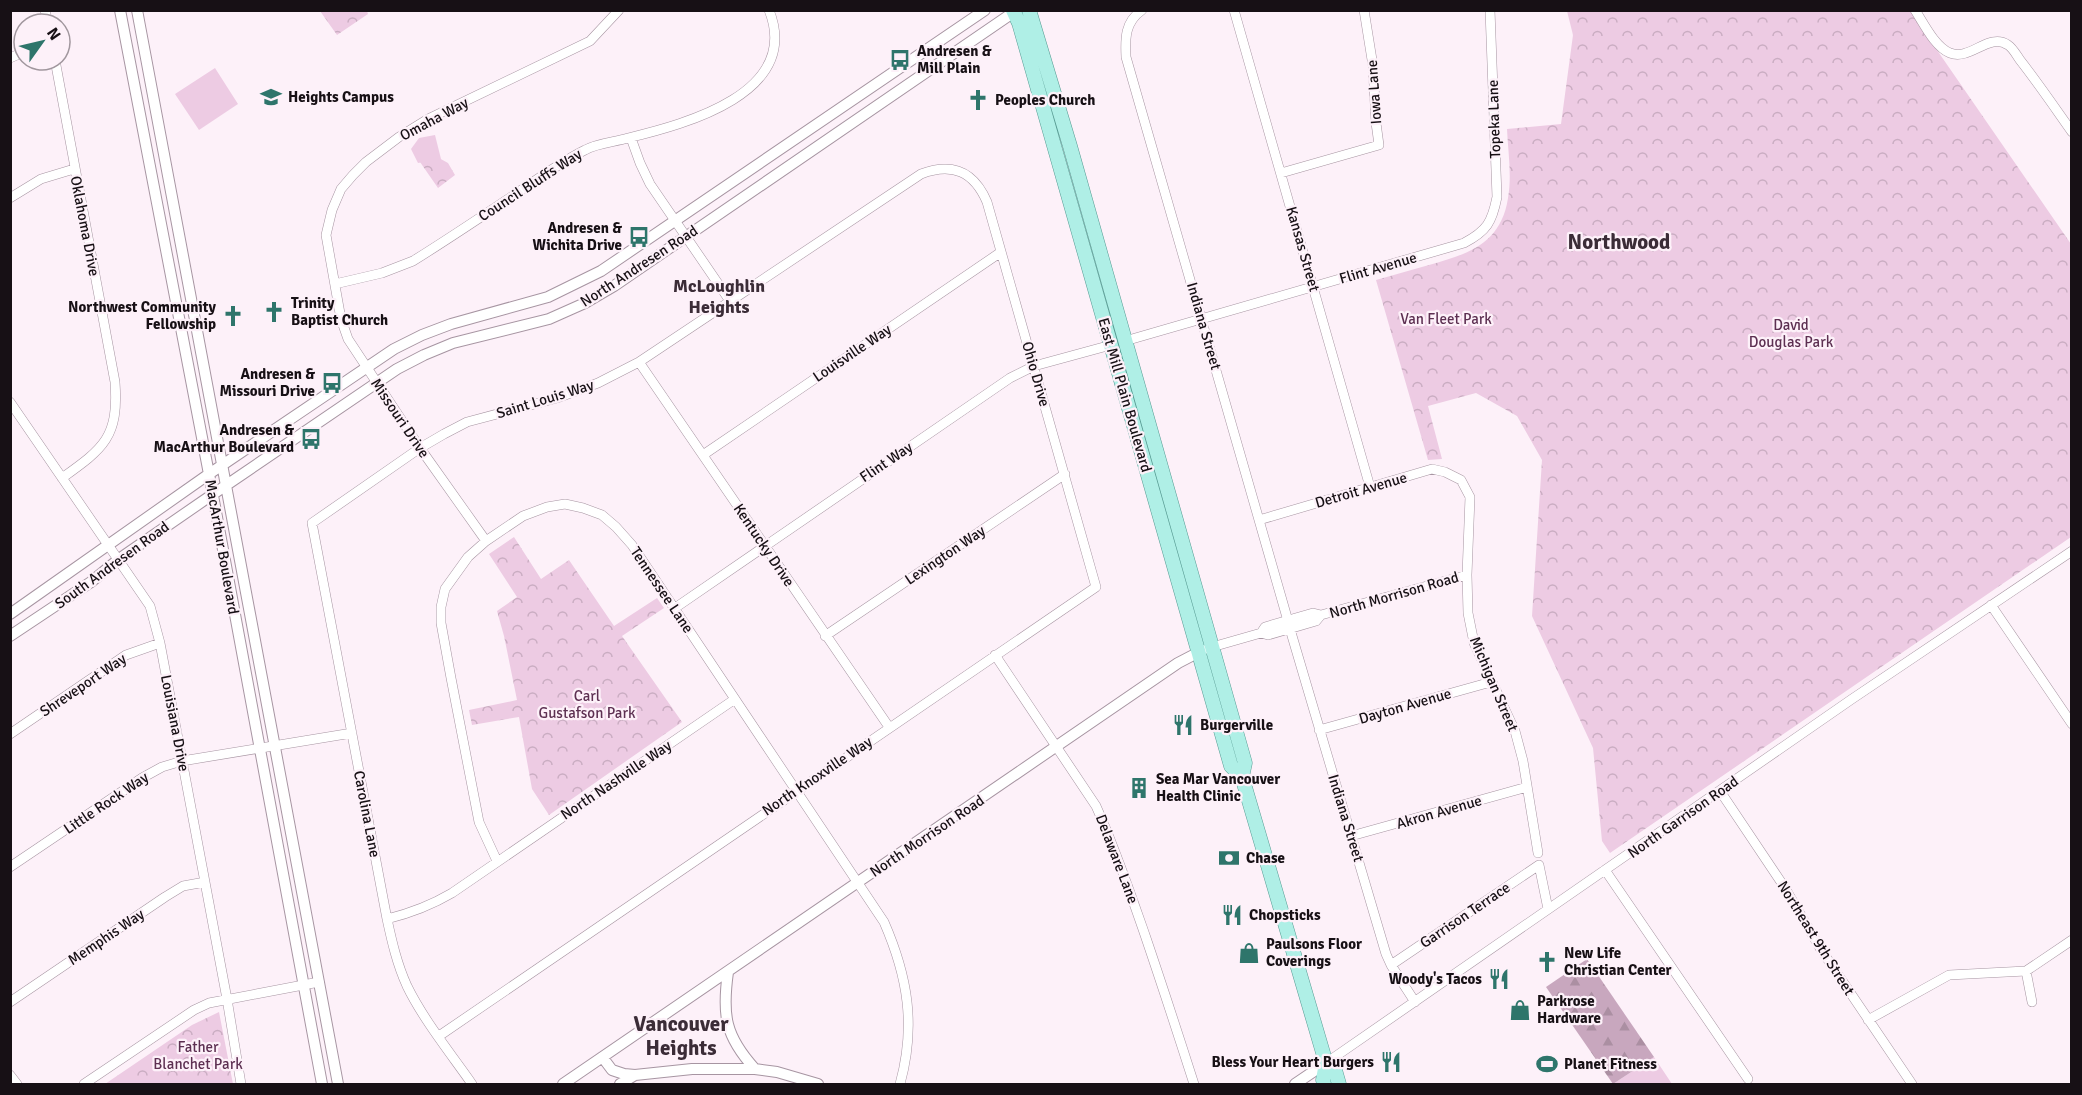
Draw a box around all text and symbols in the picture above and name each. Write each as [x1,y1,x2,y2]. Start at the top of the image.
north arrow [12,12,72,72]
text: N [42,24,65,44]
place label: Andresen & Mill Plain [917,42,992,77]
bus stop icon: Andresen & Mill Plain [888,48,912,72]
street label: Iowa Lane [1363,59,1385,125]
street label: Topeka Lane [1484,79,1504,159]
school or university icon: Heights Campus [259,85,283,109]
place label: Heights Campus [288,88,394,106]
church icon: Peoples Church [966,88,990,112]
place label: Peoples Church [995,91,1095,109]
street label: Omaha Way [397,93,471,145]
street label: Council Bluffs Way [475,145,585,225]
street label: Oklahoma Drive [66,174,104,278]
street label: Kansas Street [1282,204,1324,294]
place label: Andresen & Wichita Drive [533,219,622,254]
street label: North Andresen Road [577,221,701,311]
bus stop icon: Andresen & Wichita Drive [627,225,651,249]
district label: Northwood [1568,229,1670,255]
street label: Flint Avenue [1337,248,1419,288]
district label: McLoughlin Heights [673,275,765,318]
street label: Indiana Street [1183,280,1225,372]
place label: Trinity Baptist Church [291,294,388,329]
place label: Northwest Community Fellowship [68,298,217,333]
church icon: Trinity Baptist Church [262,300,286,324]
church icon: Northwest Community Fellowship [221,304,245,328]
park label: Van Fleet Park [1400,310,1492,328]
street label: East Mill Plain Boulevard [1094,316,1156,474]
park label: David Douglas Park [1749,316,1834,351]
street label: Louisville Way [809,320,895,386]
street label: Ohio Drive [1018,339,1054,409]
place label: Andresen & Missouri Drive [220,365,315,400]
bus stop icon: Andresen & Missouri Drive [320,371,344,395]
street label: Missouri Drive [367,375,433,461]
street label: Saint Louis Way [494,376,596,422]
place label: Andresen & MacArthur Boulevard [154,421,294,456]
bus stop icon: Andresen & MacArthur Boulevard [299,427,323,451]
street label: Flint Way [856,438,916,486]
street label: Detroit Avenue [1313,468,1409,512]
street label: MacArthur Boulevard [201,478,243,616]
street label: Kentucky Drive [730,500,798,590]
street label: South Andresen Road [51,517,173,612]
street label: Lexington Way [901,522,989,588]
street label: Tennessee Lane [627,544,697,636]
street label: North Morrison Road [1327,568,1461,622]
street label: Michigan Street [1466,634,1522,734]
street label: Shreveport Way [37,650,129,720]
street label: Louisiana Drive [157,673,193,773]
street label: Dayton Avenue [1357,684,1453,728]
park label: Carl Gustafson Park [539,687,636,722]
restaurant icon: Burgerville [1171,713,1195,737]
place label: Burgerville [1200,716,1273,734]
street label: North Knoxville Way [759,733,875,819]
street label: North Nashville Way [557,736,675,824]
street label: Little Rock Way [60,768,152,838]
street label: Carolina Lane [350,769,384,859]
place label: Sea Mar Vancouver Health Clinic [1156,770,1280,805]
street label: Indiana Street [1324,772,1368,864]
street label: North Garrison Road [1624,772,1742,862]
building icon: Sea Mar Vancouver Health Clinic [1127,776,1151,800]
street label: North Morrison Road [867,791,988,881]
street label: Akron Avenue [1394,791,1484,833]
street label: Delaware Lane [1092,812,1142,906]
bank icon: Chase [1217,846,1241,870]
place label: Chase [1246,849,1285,867]
street label: Garrison Terrace [1416,878,1514,952]
street label: Northeast 9th Street [1774,878,1858,998]
restaurant icon: Chopsticks [1220,903,1244,927]
street label: Memphis Way [64,905,148,969]
place label: Chopsticks [1249,906,1321,924]
place label: Paulsons Floor Coverings [1266,935,1362,970]
shop icon: Paulsons Floor Coverings [1237,941,1261,965]
place label: New Life Christian Center [1564,944,1672,979]
church icon: New Life Christian Center [1535,950,1559,974]
restaurant icon: Woody's Tacos [1487,967,1511,991]
place label: Woody's Tacos [1389,970,1482,988]
place label: Parkrose Hardware [1537,992,1601,1027]
shop icon: Parkrose Hardware [1508,998,1532,1022]
district label: Vancouver Heights [633,1011,729,1061]
park label: Father Blanchet Park [153,1038,243,1073]
restaurant icon: Bless Your Heart Burgers [1379,1050,1403,1074]
sports icon: Planet Fitness [1535,1052,1559,1076]
place label: Bless Your Heart Burgers [1212,1053,1374,1071]
place label: Planet Fitness [1564,1055,1657,1073]

